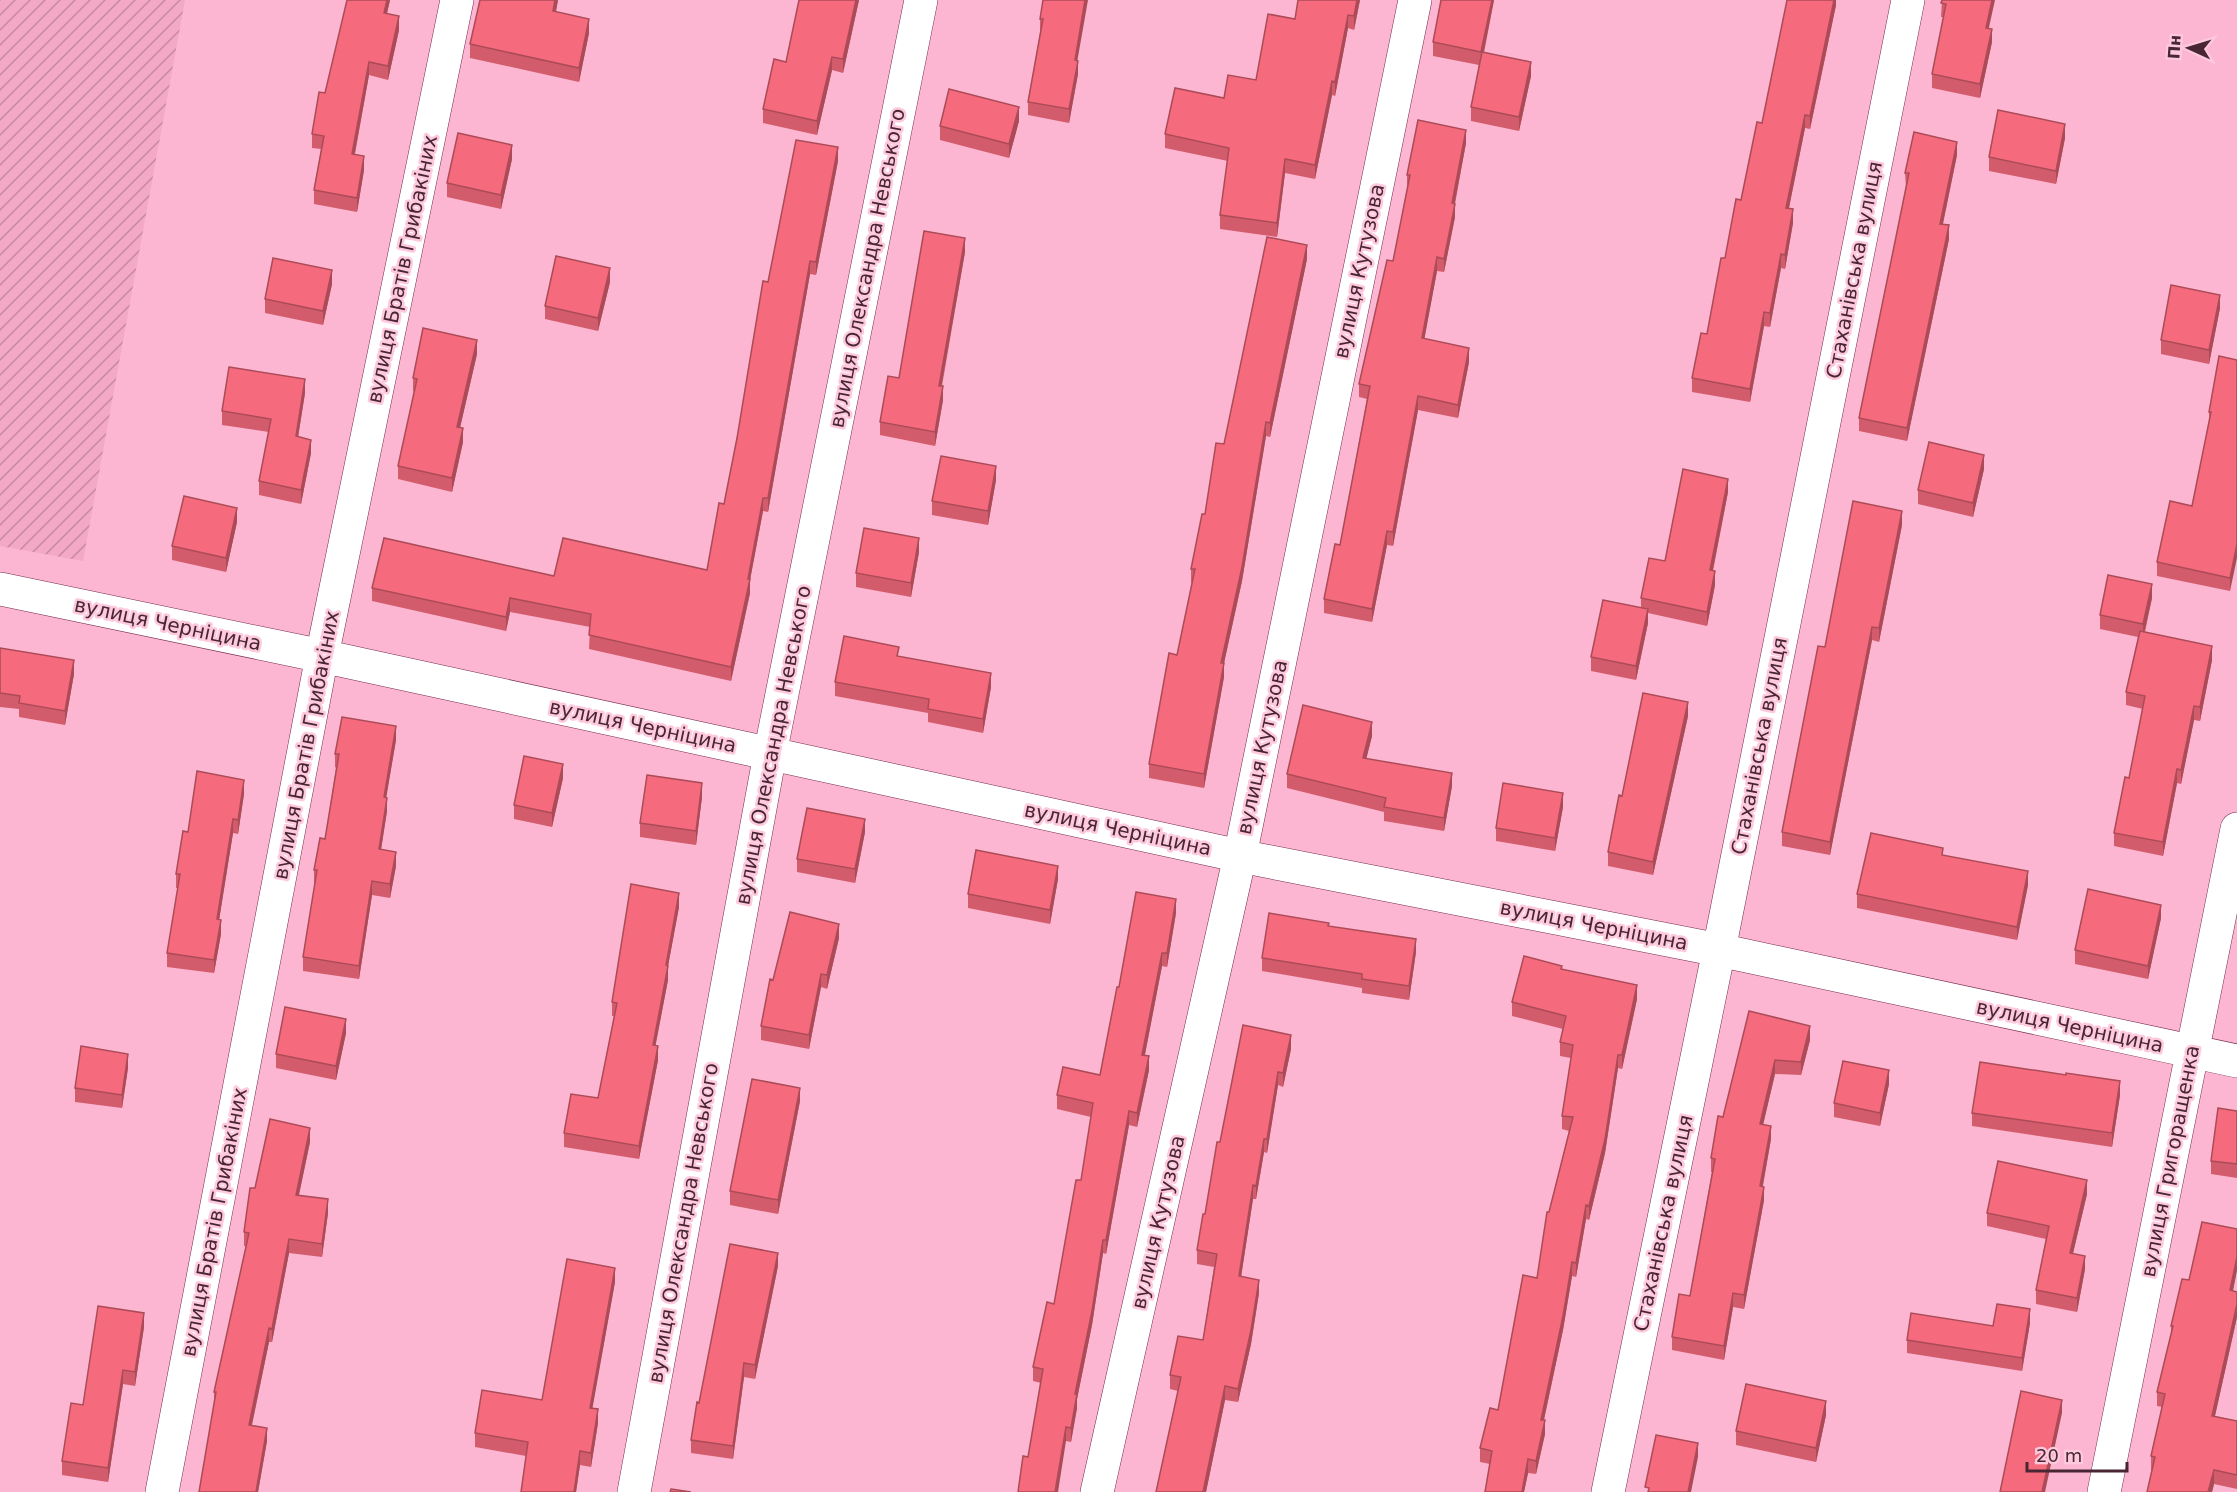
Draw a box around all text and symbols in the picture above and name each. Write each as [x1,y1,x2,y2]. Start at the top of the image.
north arrow [2159,18,2219,78]
text: Пн [2164,34,2185,60]
street label: вулиця Олександра Невського [824,106,910,430]
street label: вулиця Братів Грибакіних [362,133,442,405]
street label: Стаханівська вулиця [1821,159,1887,381]
street label: вулиця Кутузова [1329,182,1389,360]
street label: вулиця Олександра Невського [730,583,816,907]
street label: вулиця Черніцина [72,592,264,656]
street label: вулиця Братів Грибакіних [268,608,344,882]
street label: Стаханівська вулиця [1726,635,1792,857]
street label: вулиця Кутузова [1232,658,1292,836]
street label: вулиця Черніцина [547,694,739,758]
street label: вулиця Черніцина [1022,797,1214,861]
street label: вулиця Черніцина [1498,895,1690,955]
street label: вулиця Черніцина [1974,994,2166,1058]
street label: вулиця Григоращенка [2136,1043,2204,1279]
street label: вулиця Олександра Невського [643,1061,723,1385]
street label: вулиця Братів Грибакіних [176,1085,252,1359]
street label: Стаханівська вулиця [1628,1112,1698,1334]
street label: вулиця Кутузова [1126,1133,1190,1311]
scale bar [2027,1435,2128,1473]
text: 20 m [2036,1445,2082,1466]

